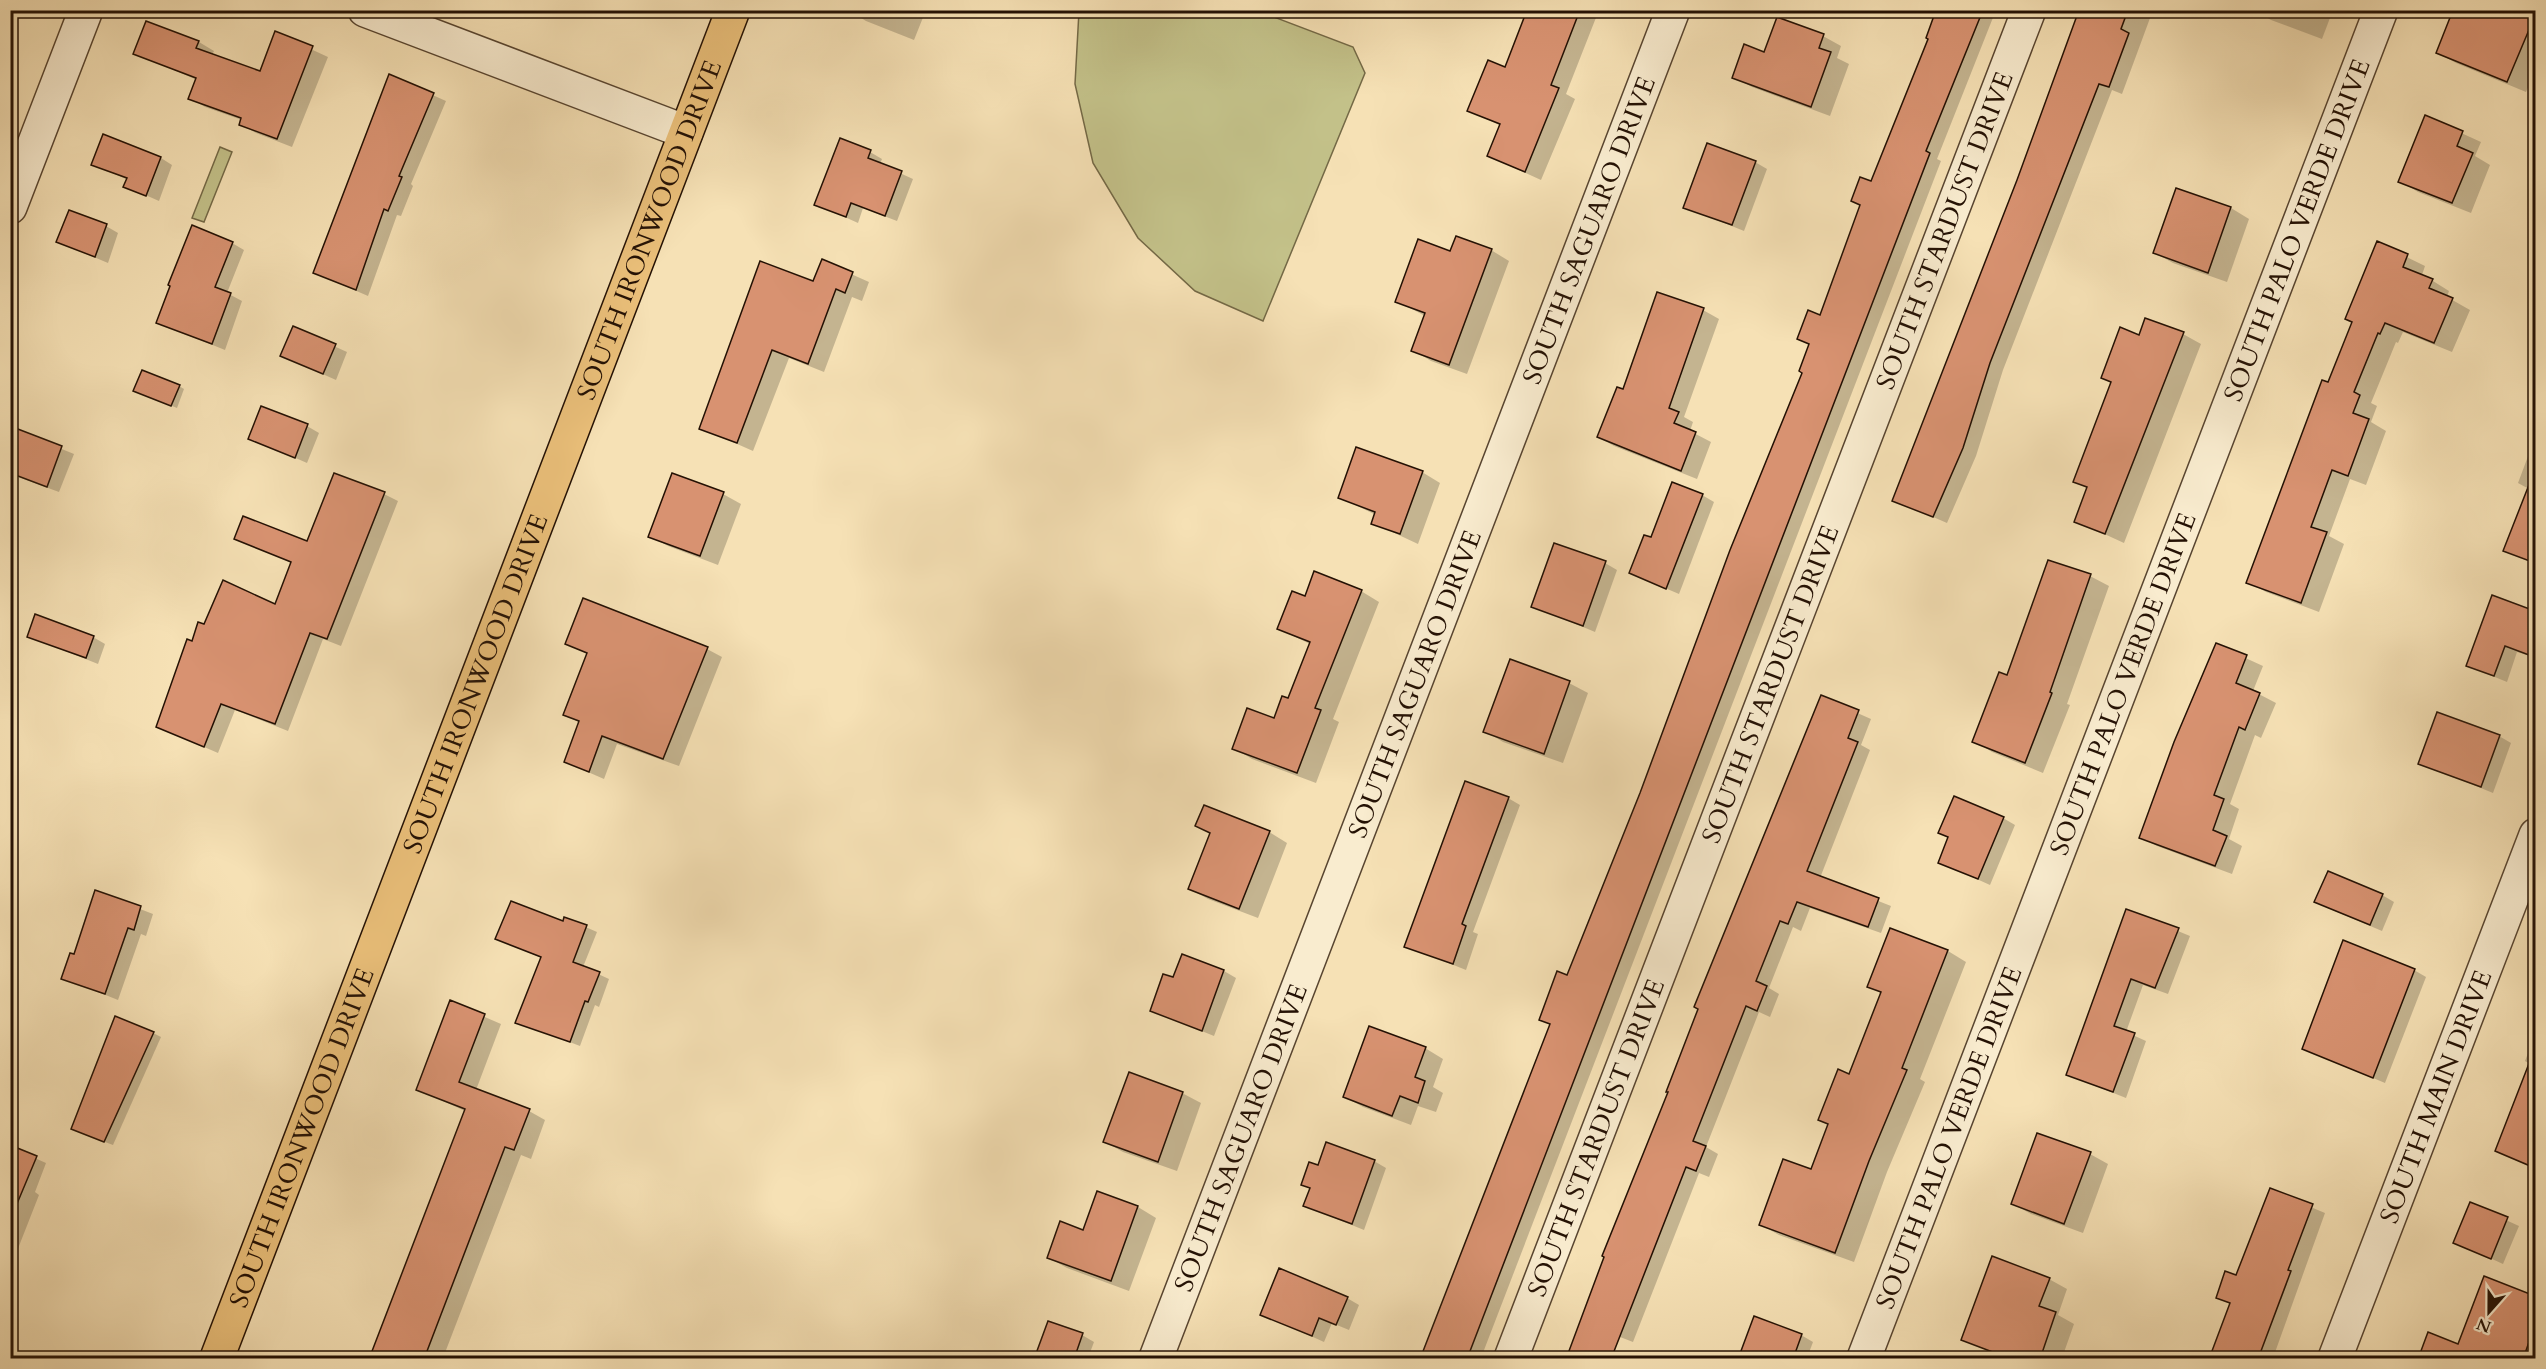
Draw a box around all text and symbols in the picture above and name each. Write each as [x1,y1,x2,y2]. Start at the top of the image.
street label: SOUTH PALO VERDE DRIVE [2216,54,2379,407]
street label: SOUTH IRONWOOD DRIVE [568,55,730,405]
street label: SOUTH STARDUST DRIVE [1868,67,2022,395]
street label: SOUTH SAGUARO DRIVE [1514,71,1664,389]
street label: SOUTH PALO VERDE DRIVE [2041,508,2205,860]
street label: SOUTH IRONWOOD DRIVE [395,509,556,859]
street label: SOUTH STARDUST DRIVE [1694,520,1847,848]
street label: SOUTH SAGUARO DRIVE [1340,525,1490,843]
street label: SOUTH PALO VERDE DRIVE [1867,962,2031,1314]
street label: SOUTH IRONWOOD DRIVE [221,963,383,1313]
street label: SOUTH MAIN DRIVE [2371,965,2500,1229]
street label: SOUTH STARDUST DRIVE [1519,974,1673,1302]
street label: SOUTH SAGUARO DRIVE [1166,979,1316,1297]
north arrow [2459,1282,2519,1342]
text: N [2473,1312,2494,1338]

